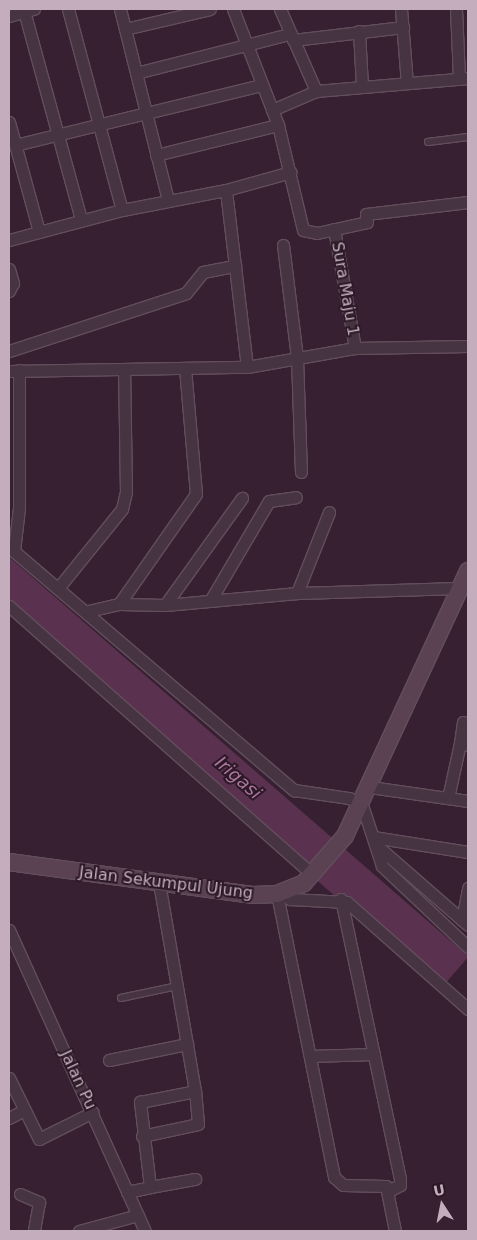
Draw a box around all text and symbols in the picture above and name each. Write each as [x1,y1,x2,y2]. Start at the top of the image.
street label: Sura Maju 1 [327,240,363,338]
water label: Irigasi [210,752,266,804]
street label: Jalan Sekumpul Ujung [78,863,254,903]
street label: Jalan Pu [56,1047,100,1113]
north arrow [417,1180,467,1230]
text: U [432,1181,446,1199]

